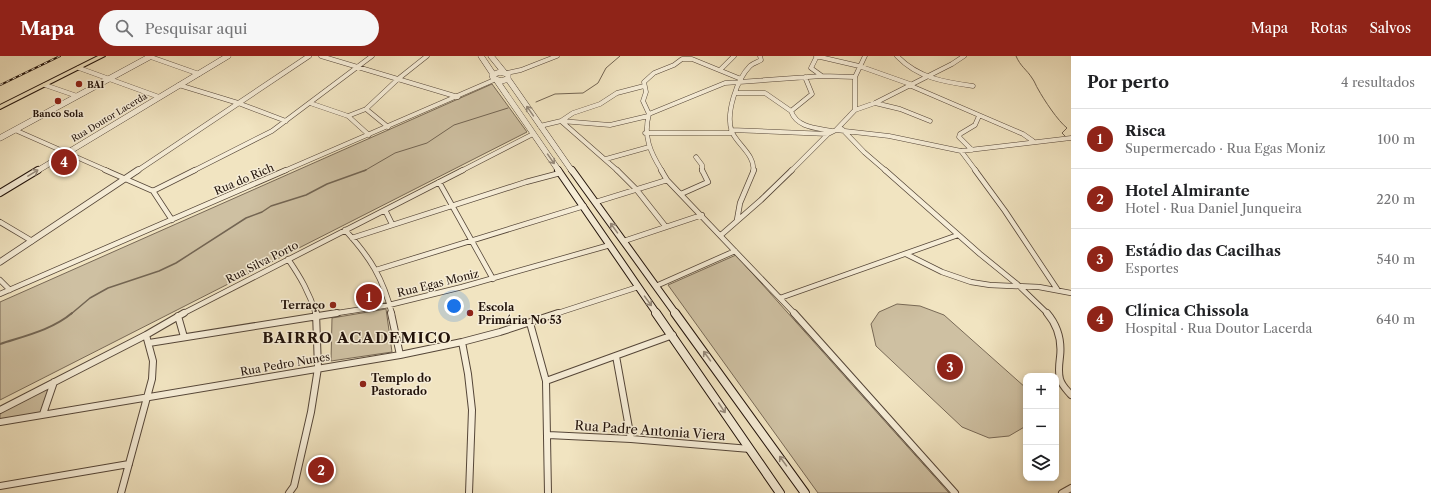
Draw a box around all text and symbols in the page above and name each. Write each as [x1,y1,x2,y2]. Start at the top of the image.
search box [99,10,379,46]
text: Mapa [20,17,75,40]
icon: search [113,17,135,39]
text: Pesquisar aqui [145,19,247,38]
text: Mapa [1251,19,1288,37]
text: Rotas [1310,19,1347,37]
text: Salvos [1369,19,1411,37]
text: Por perto [1087,72,1169,92]
text: 4 resultados [1341,74,1415,90]
marker: BAI [74,79,84,89]
place label: BAI [87,79,104,90]
street label: Rua Doutor Lacerda [69,90,149,144]
marker: Banco Sola [53,96,63,106]
one-way arrow [526,106,534,117]
place label: Banco Sola [33,108,84,119]
text: Risca [1125,121,1166,140]
text: 1 [1097,131,1103,147]
text: 100 m [1377,131,1415,147]
text: Supermercado · Rua Egas Moniz [1125,140,1325,156]
pin: 4 [51,147,77,177]
one-way arrow [547,153,555,164]
street label: Rua do Rich [212,160,276,198]
one-way arrow [27,169,39,177]
text: Hotel Almirante [1125,181,1250,200]
text: 2 [1096,191,1104,207]
text: 220 m [1376,191,1415,207]
text: Hotel · Rua Daniel Junqueira [1125,200,1302,216]
one-way arrow [610,222,618,233]
street label: Rua Silva Porto [223,238,301,286]
text: Estádio das Cacilhas [1125,241,1281,260]
text: 3 [1096,251,1104,267]
text: 540 m [1377,251,1415,267]
text: Esportes [1125,260,1179,276]
street label: Rua Egas Moniz [396,266,481,300]
pin: 1 [356,282,382,312]
one-way arrow [644,295,652,306]
your location [444,296,464,316]
place label: Terraço [281,298,325,312]
marker: Terraço [328,300,338,310]
place label: Escola Primária No 53 [478,300,562,327]
text: Clínica Chissola [1125,301,1249,320]
marker: Escola Primária No 53 [465,308,475,318]
text: 4 [1096,311,1104,327]
text: 640 m [1376,311,1415,327]
text: Hospital · Rua Doutor Lacerda [1125,320,1312,336]
district label: BAIRRO ACADEMICO [262,328,452,347]
street label: Rua Pedro Nunes [239,349,331,379]
one-way arrow [703,350,711,361]
pin: 3 [937,352,963,382]
place label: Templo do Pastorado [371,371,431,398]
map controls [1023,373,1059,481]
button: + [1023,373,1059,409]
marker: Templo do Pastorado [358,379,368,389]
one-way arrow [718,402,726,413]
button: − [1023,409,1059,445]
street label: Rua Padre Antonia Viera [574,417,726,443]
button: layers [1023,445,1059,481]
pin: 2 [308,455,334,485]
one-way arrow [779,456,787,467]

